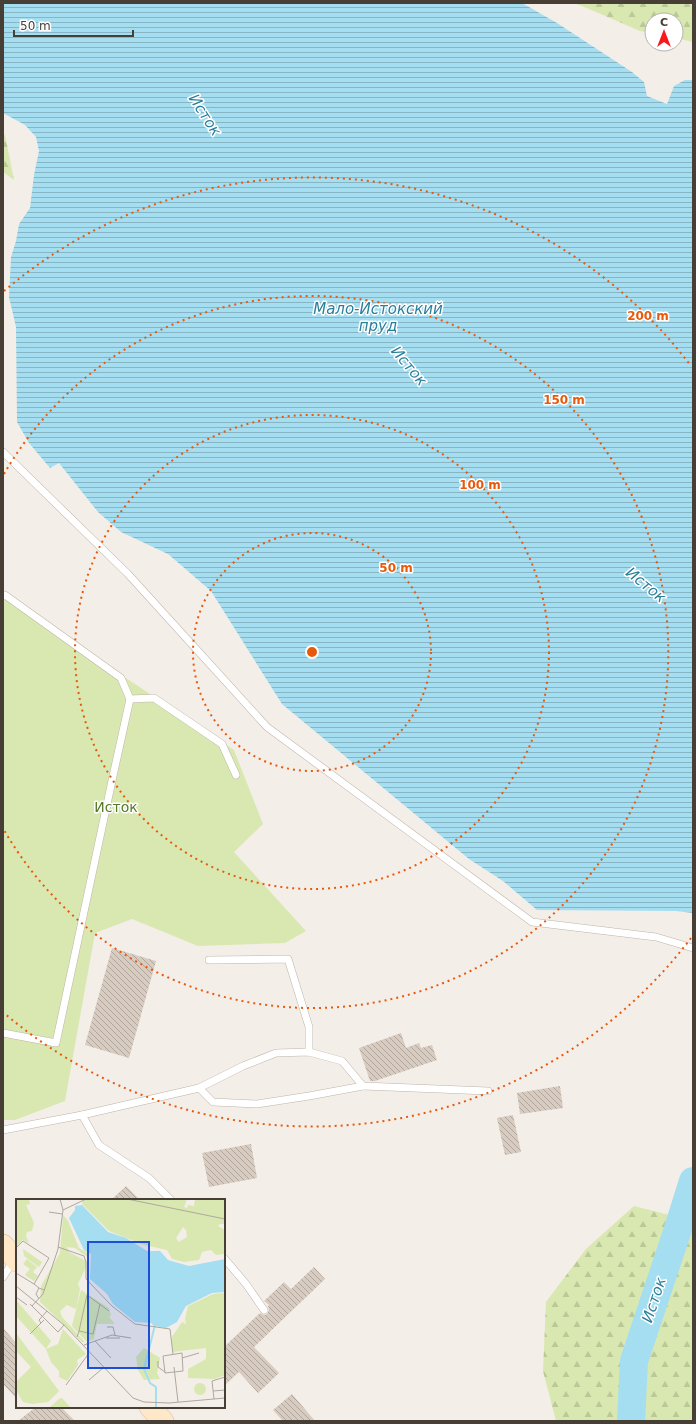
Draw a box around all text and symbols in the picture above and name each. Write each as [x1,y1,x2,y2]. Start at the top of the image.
scale bar [14,12,133,38]
north arrow [644,12,684,52]
text: С [660,16,668,29]
text: 50 m [20,19,51,33]
water label: Исток [185,91,225,139]
water label: Мало-Истокский пруд [313,300,443,335]
text: 200 m [627,309,669,323]
water label: Исток [387,342,431,390]
text: 150 m [543,393,585,407]
text: 100 m [459,478,501,492]
text: 50 m [379,561,413,575]
water label: Исток [622,563,670,607]
centre of rings [305,645,319,659]
park label: Исток [94,799,138,815]
inset map [16,1199,225,1408]
water label: Исток [638,1275,670,1325]

